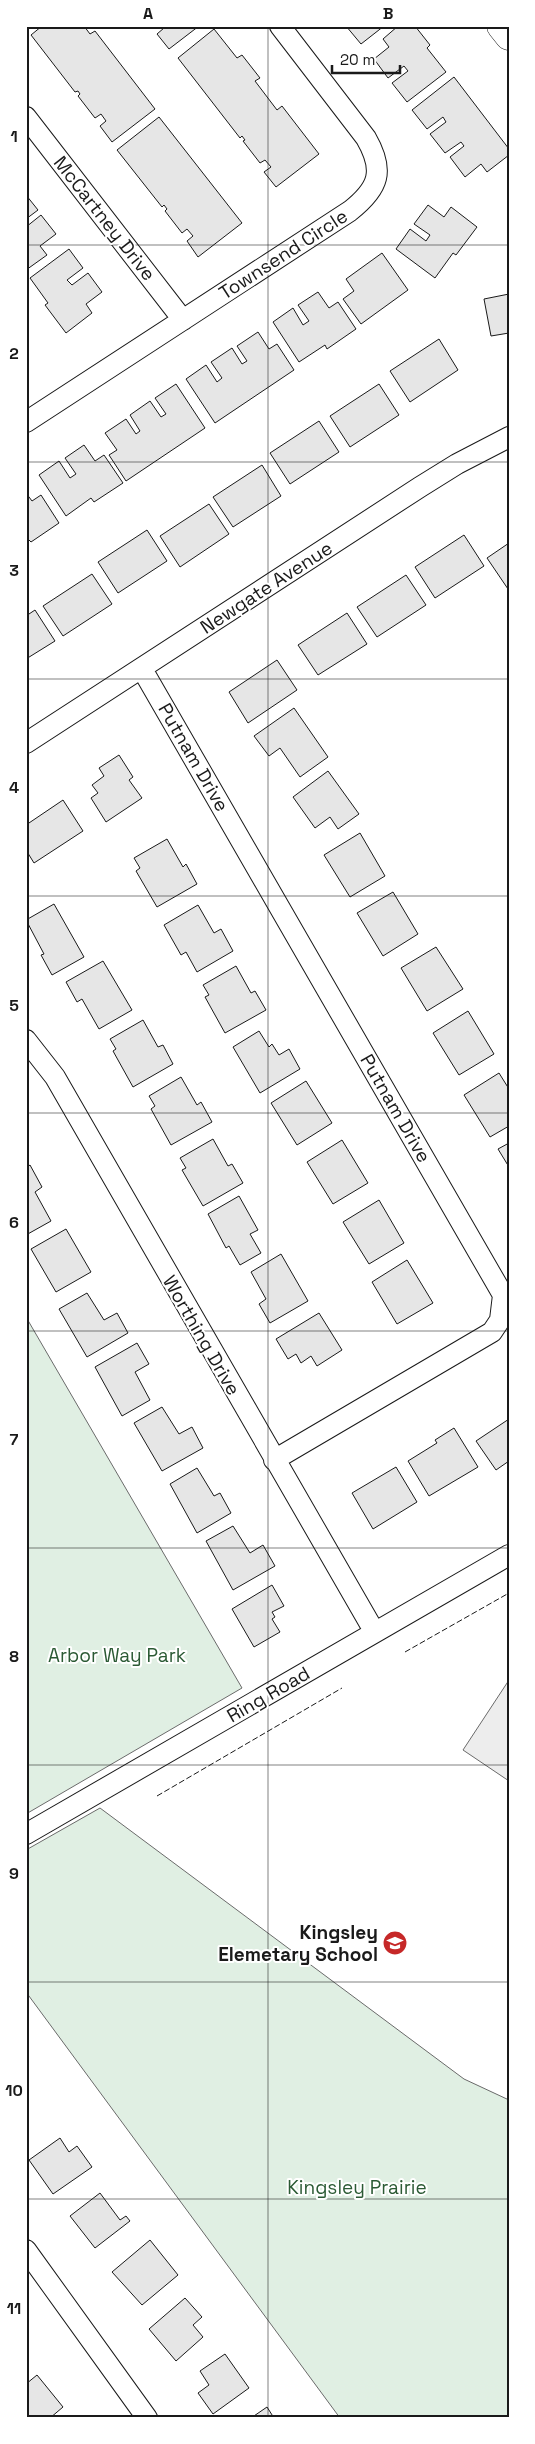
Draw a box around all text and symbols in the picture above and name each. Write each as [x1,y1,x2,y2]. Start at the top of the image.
text: A [143,3,153,24]
text: B [383,3,393,24]
scale bar [332,42,400,74]
text: 20 m [340,50,375,69]
text: 1 [10,126,18,147]
street label: McCartney Drive [48,151,161,286]
street label: Townsend Circle [214,203,352,305]
text: 2 [9,343,19,364]
street label: Newgate Avenue [195,535,337,639]
text: 3 [9,560,19,581]
street label: Putnam Drive [152,699,235,816]
text: 4 [9,777,19,798]
text: 5 [9,995,19,1016]
street label: Putnam Drive [354,1050,437,1167]
text: 6 [9,1212,19,1233]
street label: Worthing Drive [157,1271,246,1400]
text: 7 [10,1429,19,1450]
park label: Arbor Way Park [48,1643,186,1668]
text: 8 [9,1646,19,1667]
street label: Ring Road [222,1661,314,1728]
text: 9 [9,1863,19,1884]
place label: Kingsley Elemetary School [218,1920,378,1967]
school or university icon: Kingsley Elemetary School [382,1930,408,1956]
text: 10 [5,2080,23,2101]
park label: Kingsley Prairie [287,2175,427,2200]
text: 11 [7,2298,21,2319]

